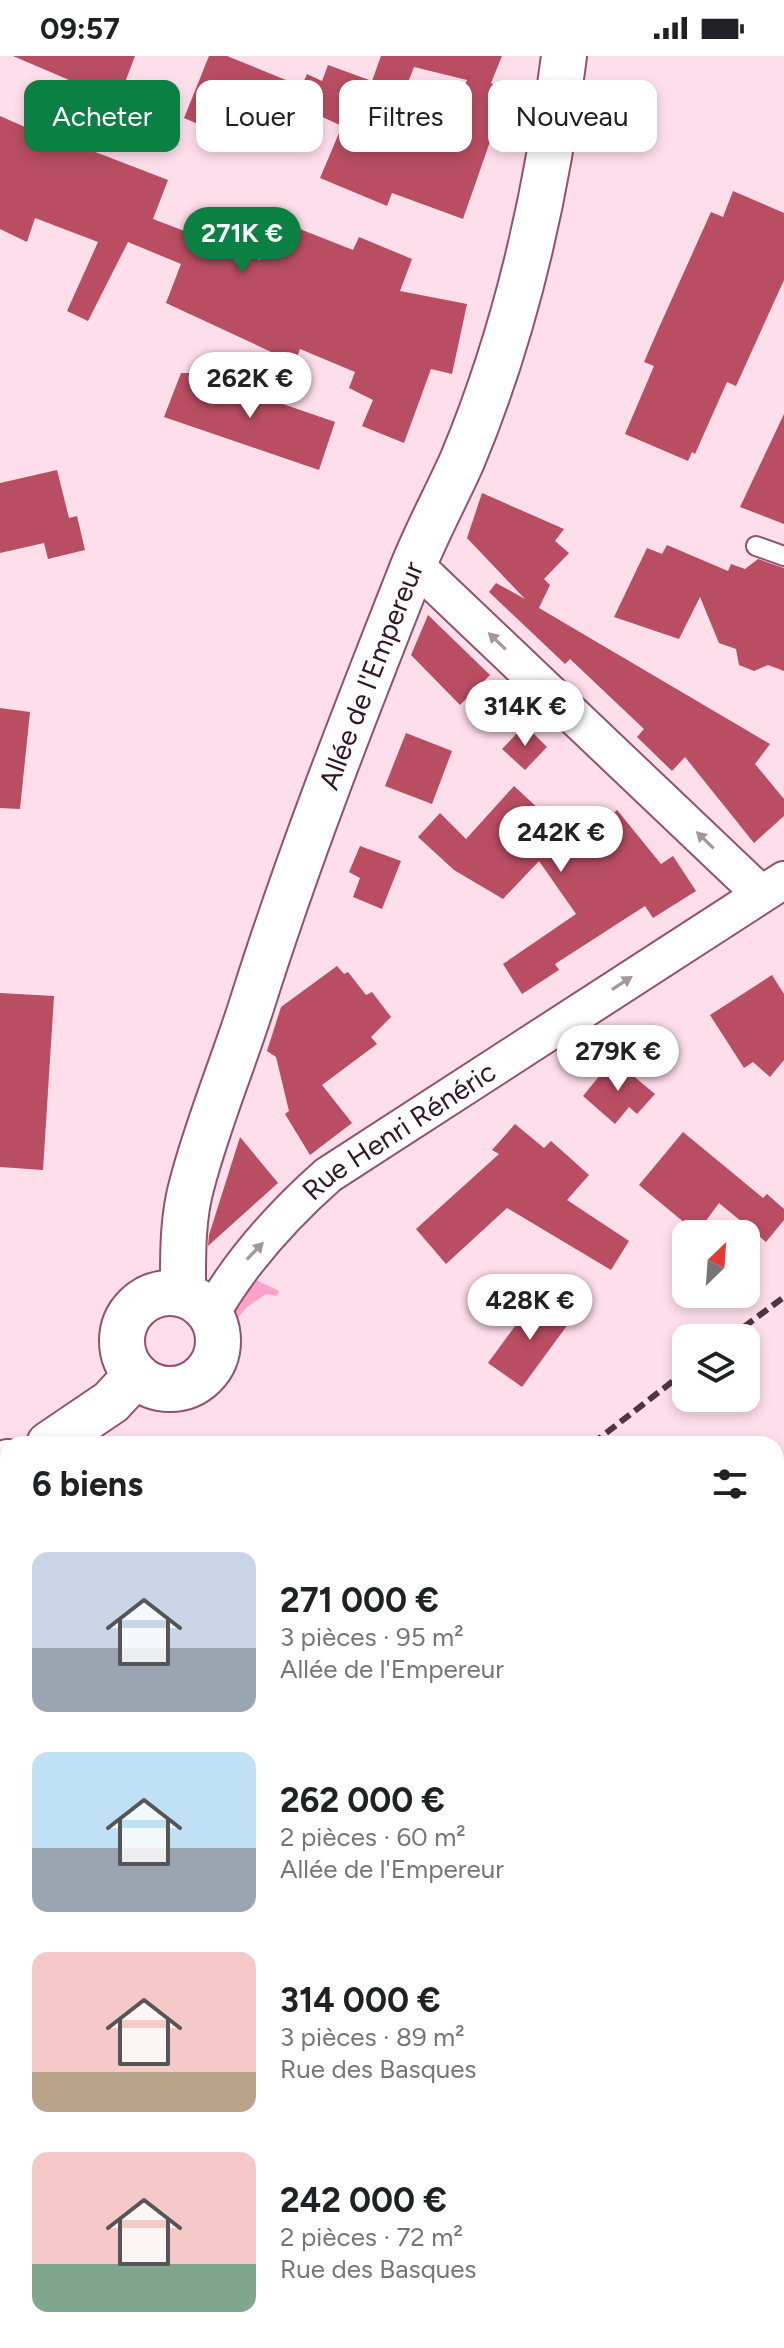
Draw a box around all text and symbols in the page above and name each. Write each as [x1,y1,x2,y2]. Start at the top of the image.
text: 09:57 [40,10,120,47]
chip: Acheter [24,80,180,152]
chip: Louer [196,80,323,152]
chip: Filtres [339,80,472,152]
chip: Nouveau [488,80,657,152]
pin: 271K € [177,207,307,275]
text: 271K € [201,217,283,249]
pin: 262K € [185,352,315,420]
text: 262K € [207,362,293,394]
street label: Allée de l'Empereur [311,556,430,794]
one-way arrow [488,633,507,651]
pin: 314K € [460,680,590,748]
text: 314K € [483,690,567,722]
pin: 242K € [496,806,626,874]
text: 242K € [517,816,605,848]
one-way arrow [696,832,715,850]
one-way arrow [611,977,633,991]
pin: 279K € [553,1025,683,1093]
text: 279K € [575,1035,661,1067]
street label: Rue Henri Rénéric [295,1054,502,1207]
north arrow [672,1220,760,1308]
map controls [672,1220,760,1412]
one-way arrow [246,1242,264,1261]
pin: 428K € [465,1274,595,1342]
text: 428K € [486,1284,575,1316]
button: layers [672,1324,760,1412]
icon: filters [708,1462,752,1506]
text: 6 biens [32,1464,143,1505]
text: 271 000 € [280,1580,439,1621]
icon: home [96,1584,192,1680]
text: 3 pièces · 95 m² [280,1621,464,1653]
text: Allée de l'Empereur [280,1653,504,1685]
text: 262 000 € [280,1780,445,1821]
icon: home [96,1784,192,1880]
text: 2 pièces · 60 m² [280,1821,466,1853]
text: Allée de l'Empereur [280,1853,504,1885]
text: 314 000 € [280,1980,441,2021]
icon: home [96,1984,192,2080]
text: 3 pièces · 89 m² [280,2021,465,2053]
text: Rue des Basques [280,2053,476,2085]
text: 242 000 € [280,2180,447,2221]
icon: home [96,2184,192,2280]
text: 2 pièces · 72 m² [280,2221,463,2253]
text: Rue des Basques [280,2253,476,2285]

